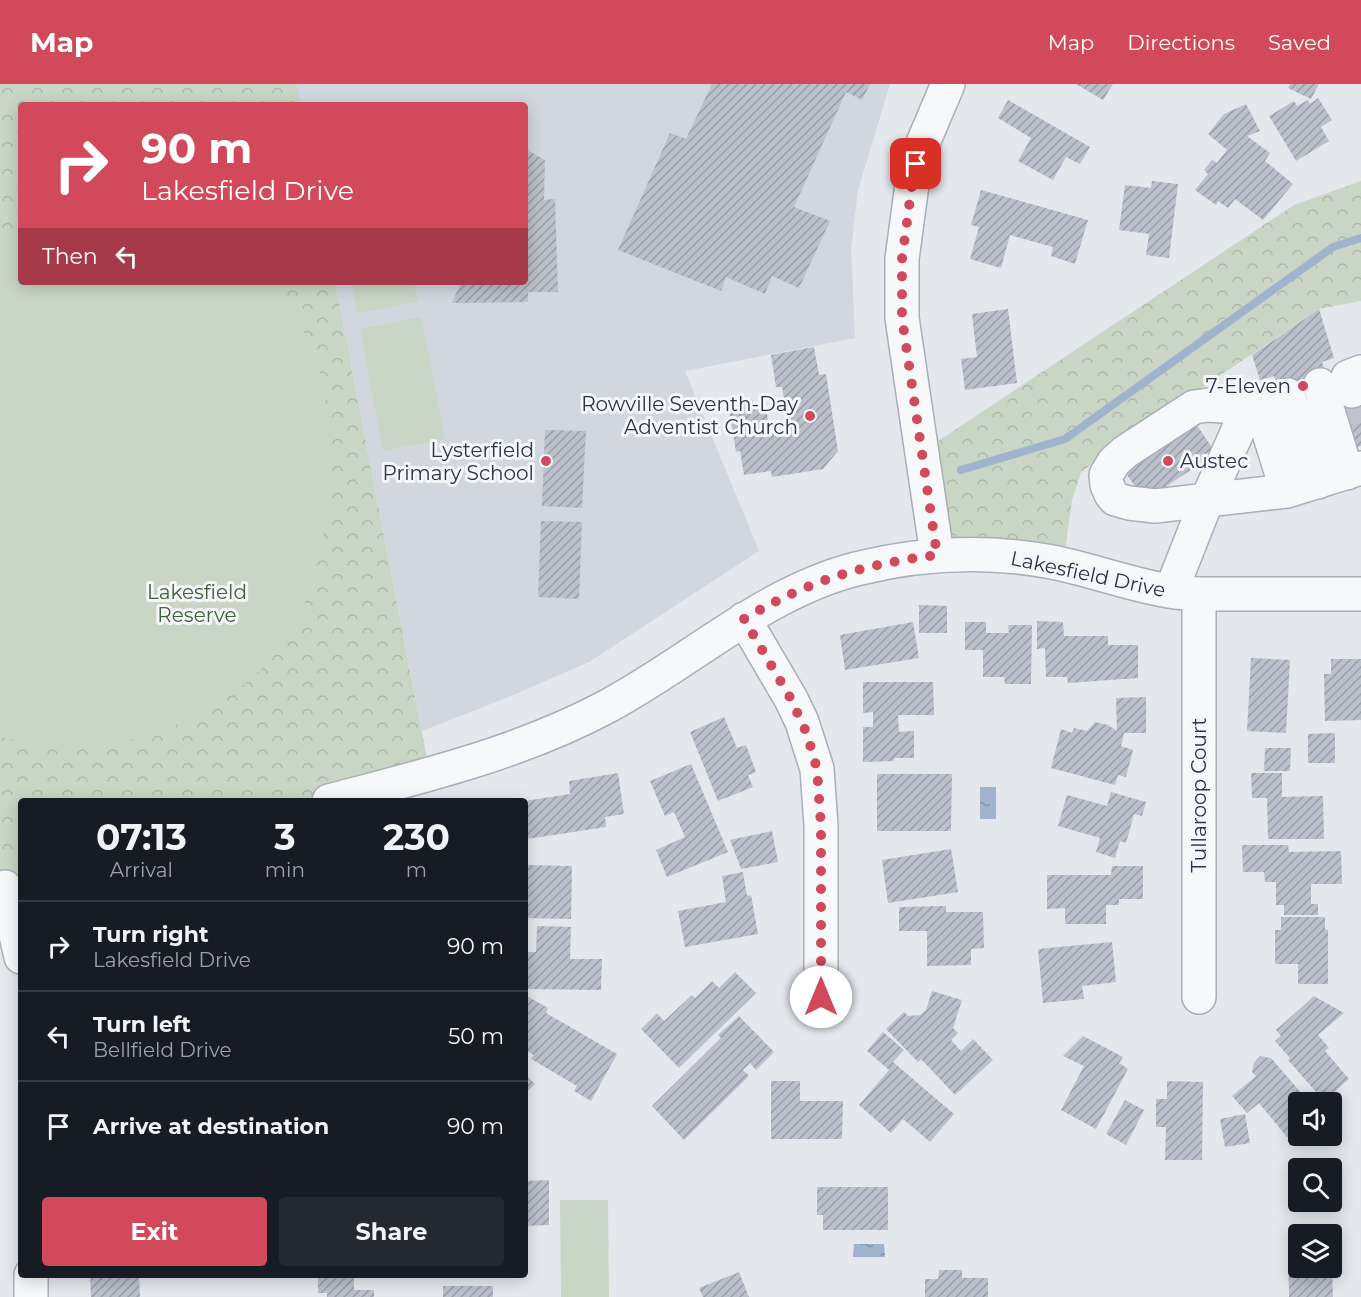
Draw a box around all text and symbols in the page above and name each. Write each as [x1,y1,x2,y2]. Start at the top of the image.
text: Map [30,25,93,59]
text: Map [1048,30,1094,55]
text: Directions [1127,30,1235,55]
text: Saved [1268,30,1331,55]
text: 90 m [141,122,252,174]
icon: right [42,126,120,204]
pin [890,138,941,189]
icon: arrive [899,147,932,180]
text: Lakesfield Drive [141,174,354,207]
icon: left [110,240,143,273]
text: Then [42,243,98,270]
place label: 7-Eleven [1206,374,1291,398]
marker: 7-Eleven [1296,379,1310,393]
place label: Rowville Seventh-Day Adventist Church [581,392,798,439]
marker: Rowville Seventh-Day Adventist Church [803,409,817,423]
place label: Lysterfield Primary School [382,438,534,485]
place label: Austec [1180,449,1248,473]
marker: Lysterfield Primary School [539,454,553,468]
marker: Austec [1161,454,1175,468]
street label: Lakesfield Drive [1008,546,1168,602]
park label: Lakesfield Reserve [147,580,247,627]
street label: Tullaroop Court [1187,718,1211,873]
text: 07:13 [96,815,187,859]
text: 3 [274,815,296,859]
text: 230 [383,815,450,859]
text: Arrival [110,858,173,882]
text: min [265,858,305,882]
text: m [406,858,427,882]
text: Turn right [93,921,208,948]
icon: right [42,930,75,963]
text: 90 m [447,933,504,960]
text: Lakesfield Drive [93,948,251,972]
position arrow [789,965,853,1029]
text: Turn left [93,1011,191,1038]
icon: left [42,1020,75,1053]
text: 50 m [448,1023,504,1050]
text: Bellfield Drive [93,1038,232,1062]
map controls [1288,1092,1342,1278]
button: sound [1288,1092,1342,1146]
icon: arrive [42,1110,75,1143]
text: Arrive at destination [93,1113,329,1140]
text: 90 m [447,1113,504,1140]
button: search [1288,1158,1342,1212]
button: Exit [42,1197,267,1266]
button: Share [279,1197,504,1266]
button: layers [1288,1224,1342,1278]

